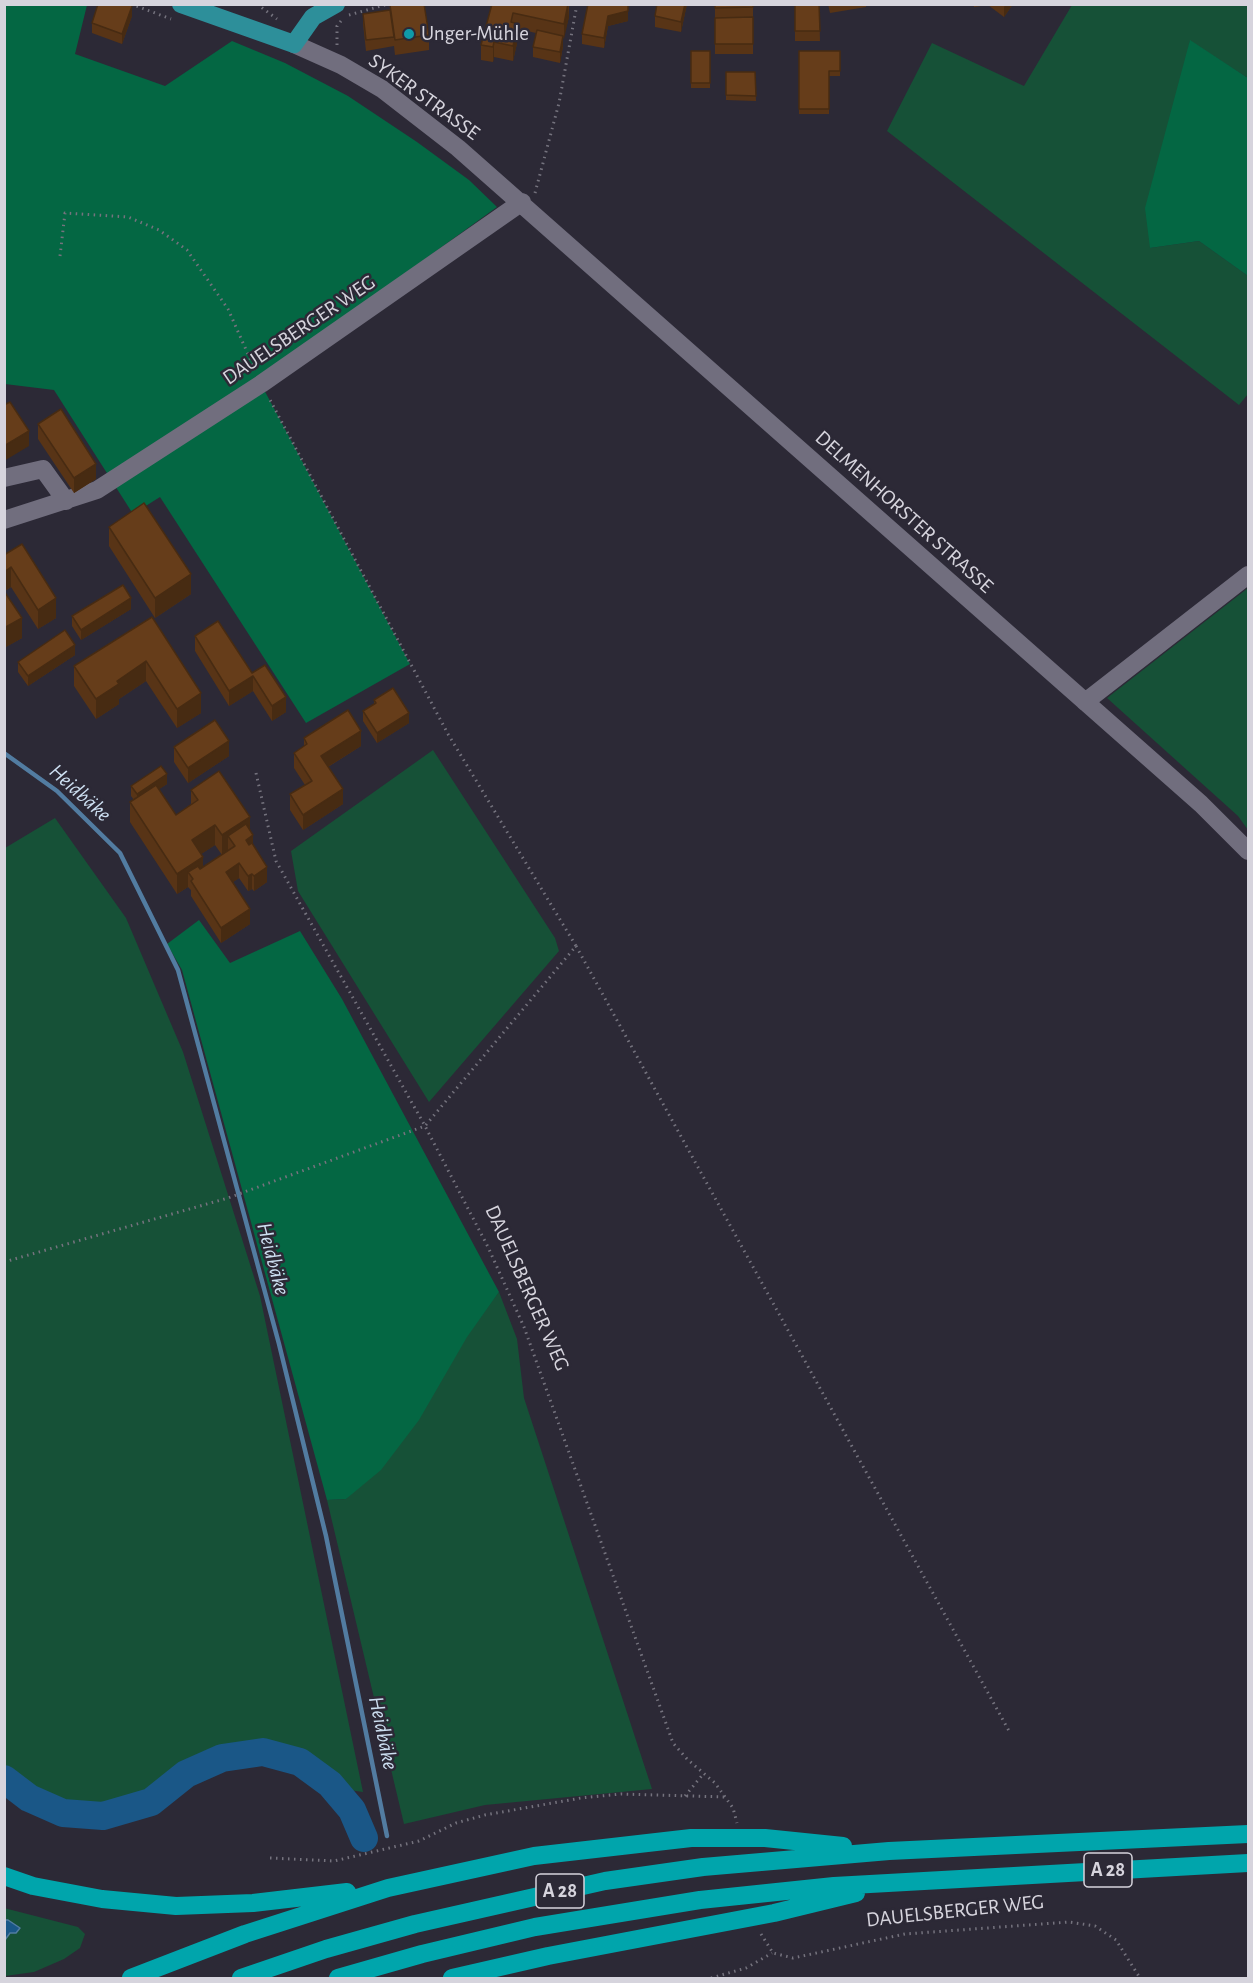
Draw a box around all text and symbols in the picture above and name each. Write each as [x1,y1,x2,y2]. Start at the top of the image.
place label: Unger-Mühle [421,21,529,47]
marker: Unger-Mühle [402,27,416,41]
street label: SYKER STRASSE [363,48,485,146]
street label: DAUELSBERGER WEG [218,270,380,390]
street label: DELMENHORSTER STRASSE [810,425,998,599]
water label: Heidbäke [44,758,116,828]
street label: DAUELSBERGER WEG [479,1201,575,1375]
water label: Heidbäke [251,1220,295,1298]
water label: Heidbäke [362,1694,404,1772]
road number: A 28 [1084,1853,1132,1887]
road number: A 28 [536,1874,584,1908]
street label: DAUELSBERGER WEG [865,1889,1045,1933]

